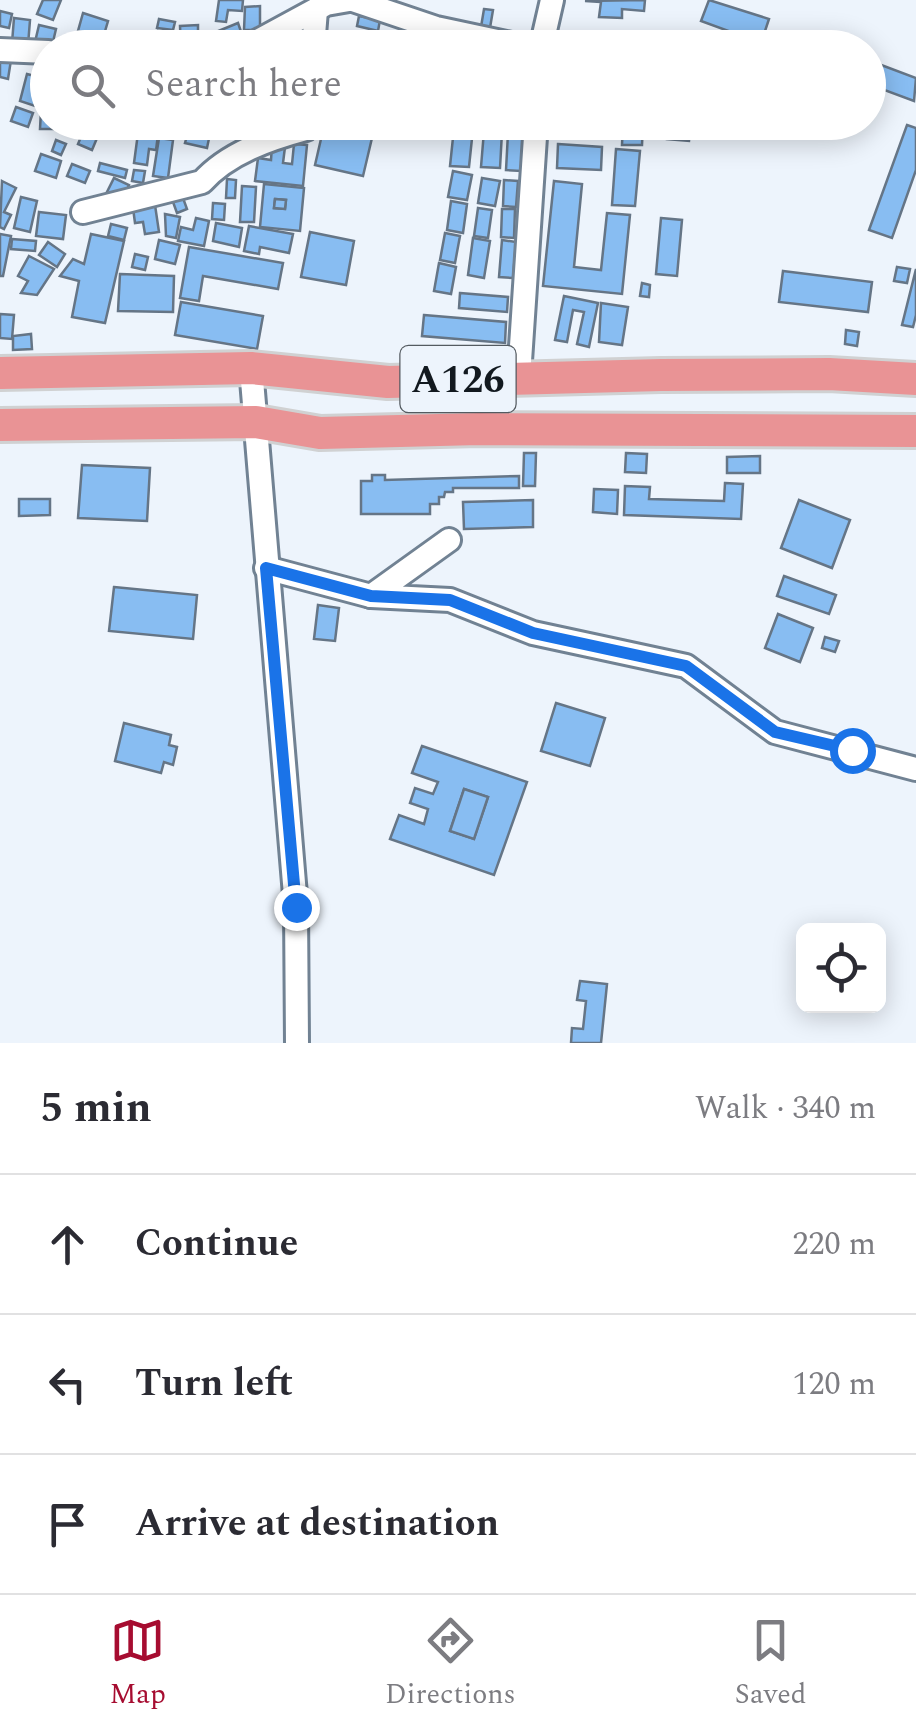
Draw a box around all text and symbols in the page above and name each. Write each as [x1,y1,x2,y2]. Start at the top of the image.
search box [30,30,886,140]
text: Search here [145,56,342,114]
icon: search [65,58,120,113]
road number: A126 [400,346,516,412]
route start [830,728,876,774]
route end [274,885,320,931]
map controls [796,923,886,1013]
button: locate [796,923,886,1013]
text: 5 min [40,1077,152,1140]
text: Walk · 340 m [695,1084,876,1133]
text: Continue [135,1215,298,1273]
icon: ahead [40,1217,95,1272]
text: 220 m [792,1220,876,1269]
text: Turn left [135,1355,293,1413]
icon: left [40,1357,95,1412]
text: 120 m [792,1360,876,1409]
text: Arrive at destination [135,1495,499,1553]
icon: arrive [40,1497,95,1552]
tab: Map [110,1613,166,1716]
tab: Directions [385,1613,516,1716]
tab: Saved [735,1613,806,1716]

